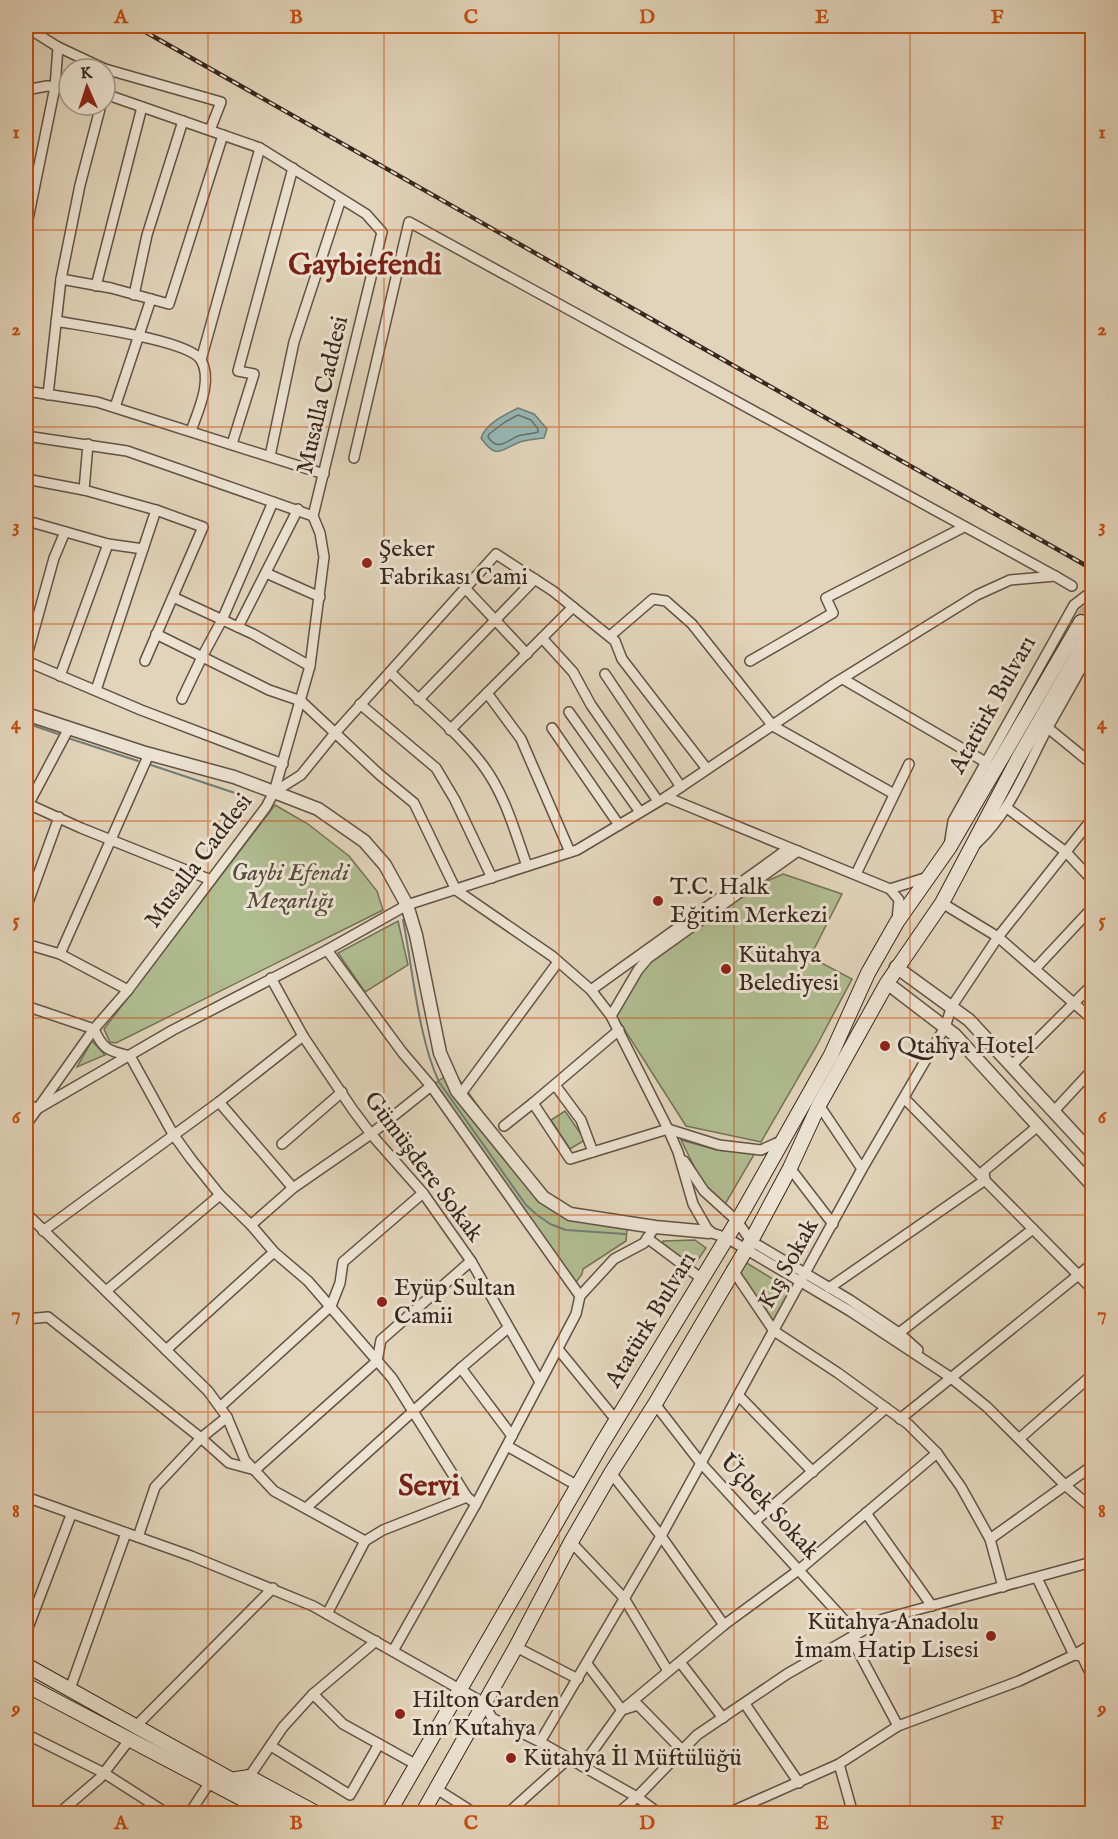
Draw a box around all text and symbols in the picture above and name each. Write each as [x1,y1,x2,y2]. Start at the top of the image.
text: A [113,5,129,30]
text: B [289,5,303,30]
text: C [464,5,478,30]
text: D [639,5,655,30]
text: E [815,5,829,30]
text: F [991,5,1004,30]
north arrow [57,57,117,117]
text: K [80,64,94,84]
text: 1 [12,120,20,145]
text: 1 [1098,120,1106,145]
district label: Gaybiefendi [288,247,442,285]
street label: Musalla Caddesi [290,313,356,477]
text: 2 [11,317,21,342]
text: 2 [1097,317,1107,342]
text: 3 [12,514,20,539]
text: 3 [1098,514,1106,539]
place label: Şeker Fabrikası Cami [379,534,528,593]
marker: Şeker Fabrikası Cami [360,556,374,570]
street label: Atatürk Bulvarı [942,631,1044,780]
text: 4 [11,711,22,736]
text: 4 [1097,711,1108,736]
street label: Musalla Caddesi [138,787,260,935]
park label: Gaybi Efendi Mezarlığı [231,858,351,917]
place label: T.C. Halk Eğitim Merkezi [670,872,828,931]
marker: T.C. Halk Eğitim Merkezi [651,894,665,908]
text: 5 [12,908,20,933]
text: 5 [1098,908,1106,933]
place label: Kütahya Belediyesi [738,940,839,999]
marker: Kütahya Belediyesi [719,962,733,976]
place label: Qtahya Hotel [897,1031,1034,1062]
marker: Qtahya Hotel [878,1039,892,1053]
street label: Gümüşdere Sokak [356,1085,490,1249]
text: 6 [12,1105,22,1130]
text: 6 [1098,1105,1108,1130]
street label: Kış Sokak [752,1213,827,1315]
street label: Atatürk Bulvarı [598,1246,704,1394]
place label: Eyüp Sultan Camii [394,1273,516,1332]
marker: Eyüp Sultan Camii [375,1295,389,1309]
text: 7 [11,1302,21,1327]
text: 7 [1097,1302,1107,1327]
street label: Üçbek Sokak [712,1448,826,1567]
district label: Servi [398,1468,460,1506]
text: 8 [12,1499,20,1524]
text: 8 [1098,1499,1106,1524]
place label: Kütahya Anadolu İmam Hatip Lisesi [794,1607,979,1666]
marker: Kütahya Anadolu İmam Hatip Lisesi [984,1629,998,1643]
place label: Hilton Garden Inn Kutahya [412,1685,560,1744]
text: 9 [11,1696,21,1721]
text: 9 [1097,1696,1107,1721]
marker: Hilton Garden Inn Kutahya [393,1707,407,1721]
place label: Kütahya İl Müftülüğü [523,1743,742,1774]
marker: Kütahya İl Müftülüğü [504,1751,518,1765]
text: A [113,1811,129,1836]
text: B [289,1811,303,1836]
text: C [464,1811,478,1836]
text: D [639,1811,655,1836]
text: E [815,1811,829,1836]
text: F [991,1811,1004,1836]

